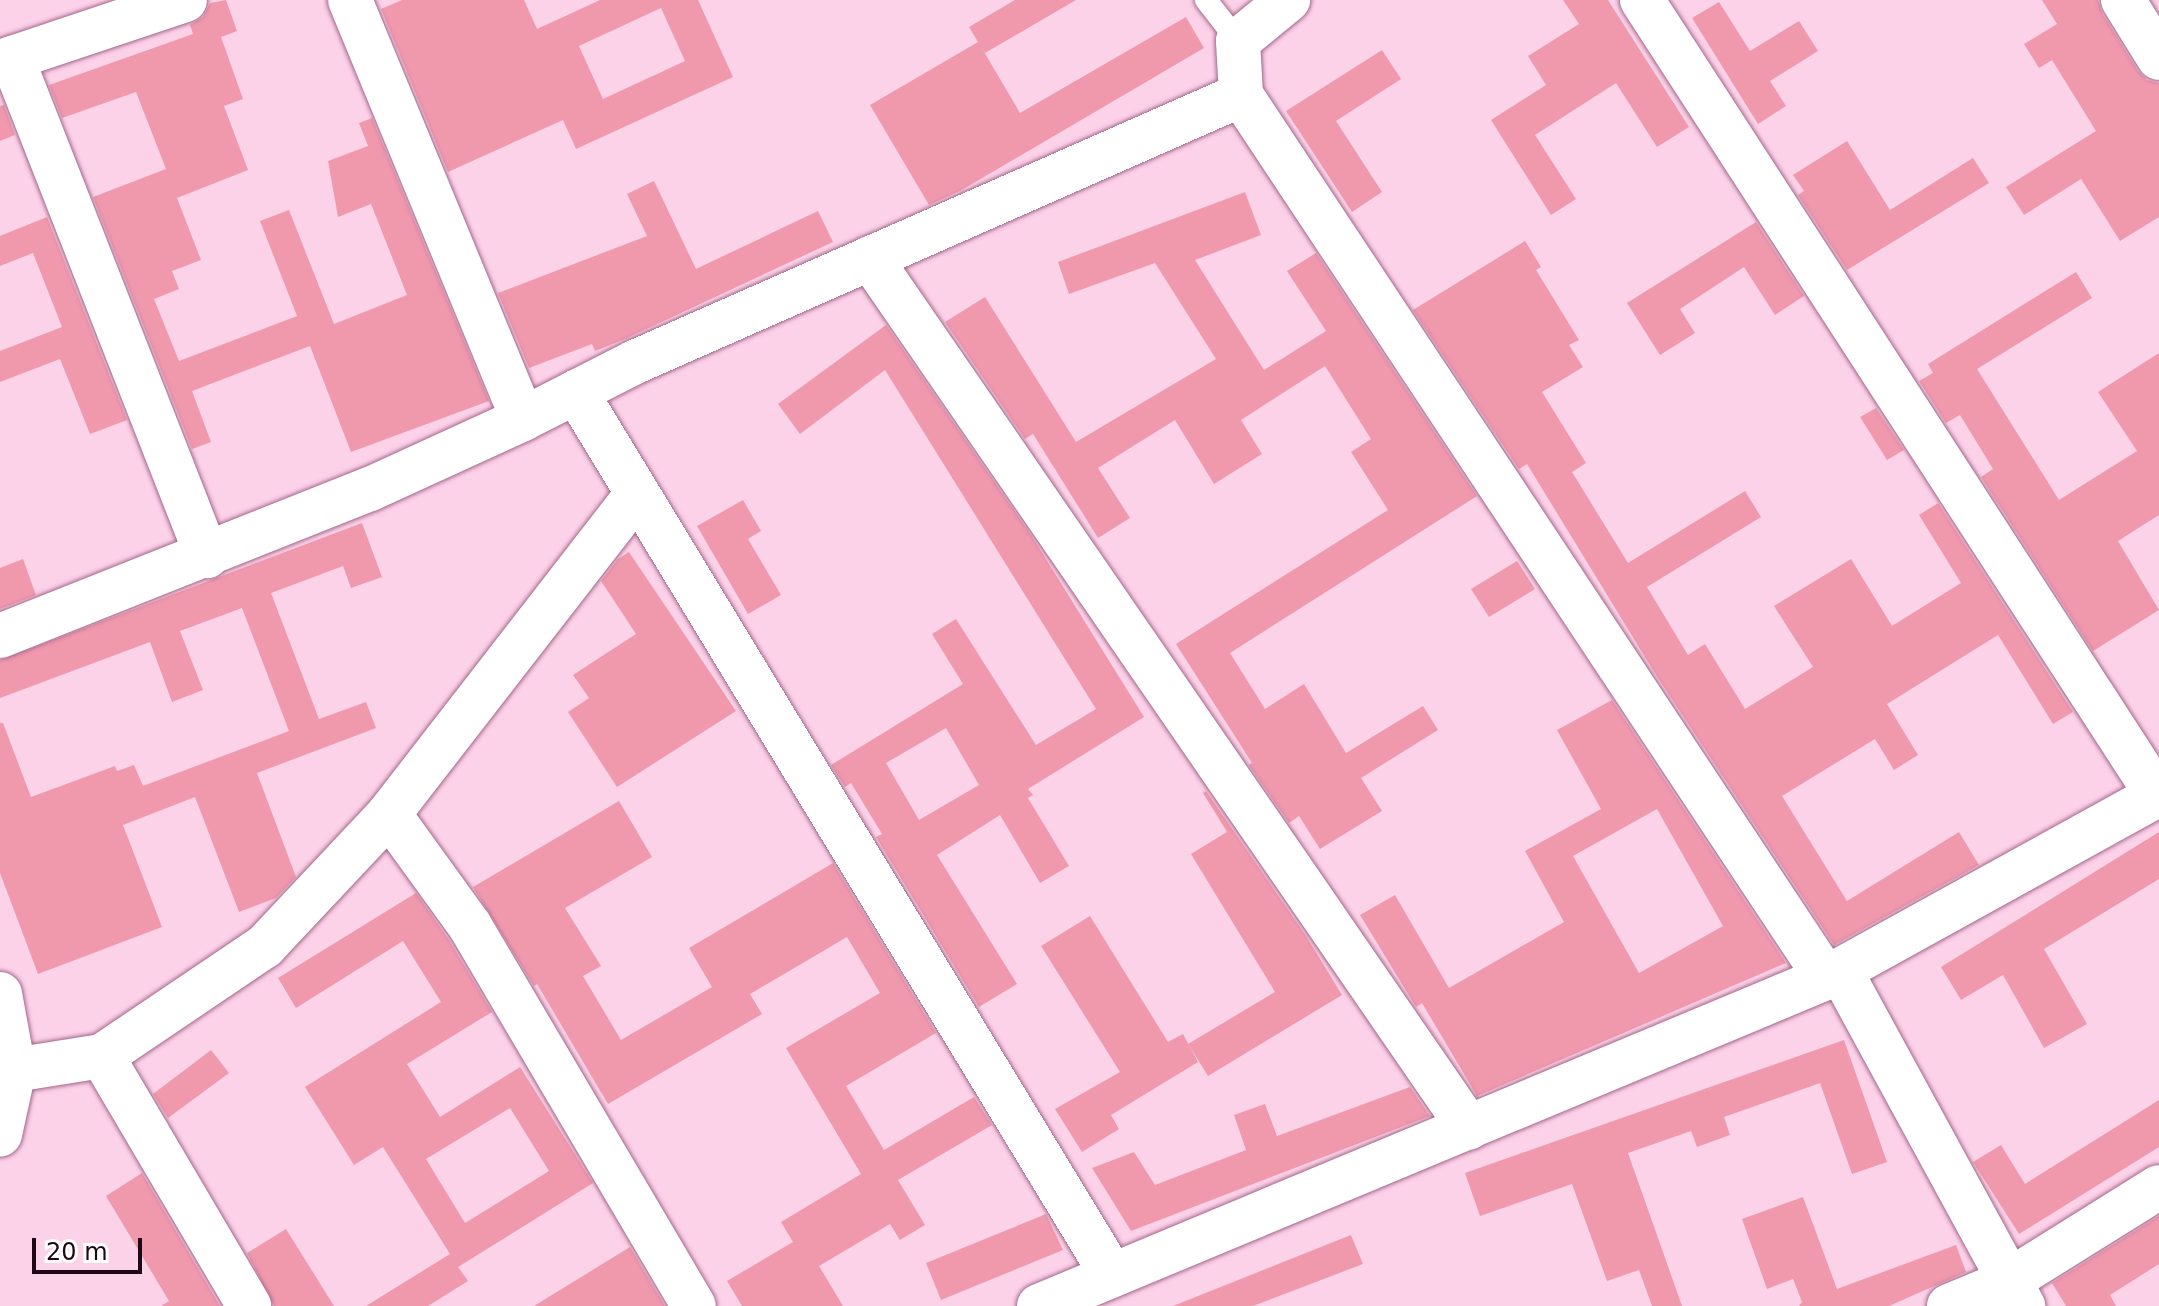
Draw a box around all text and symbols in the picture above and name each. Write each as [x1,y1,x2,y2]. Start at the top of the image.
scale bar [36,1222,146,1272]
text: 20 m [46,1238,108,1266]

